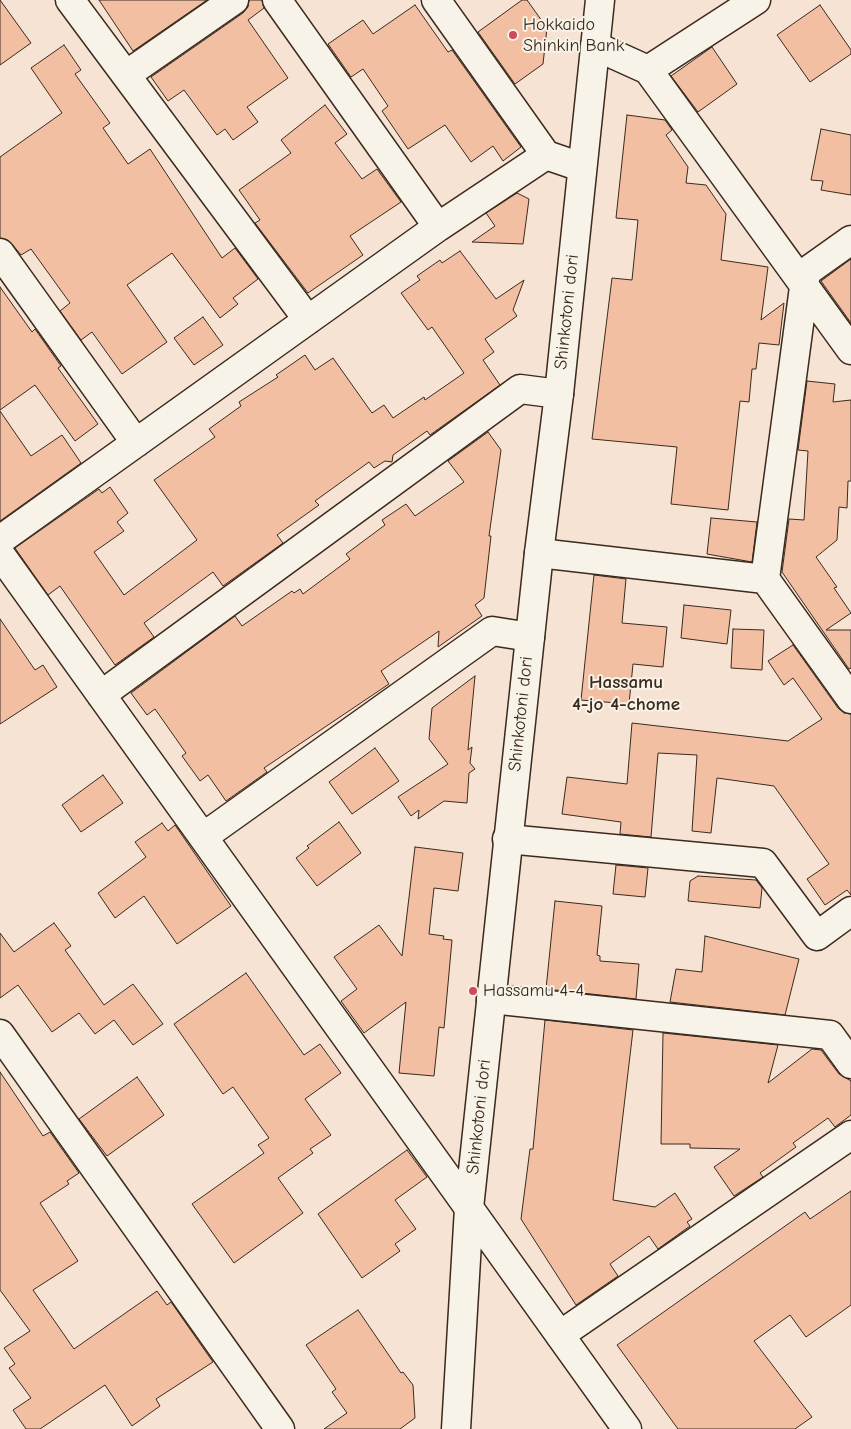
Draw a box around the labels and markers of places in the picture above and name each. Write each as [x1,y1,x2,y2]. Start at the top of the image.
place label: Hokkaido Shinkin Bank [523,14,625,56]
marker: Hokkaido Shinkin Bank [507,29,519,41]
place label: Hassamu 4-4 [483,980,584,1002]
marker: Hassamu 4-4 [467,985,479,997]

